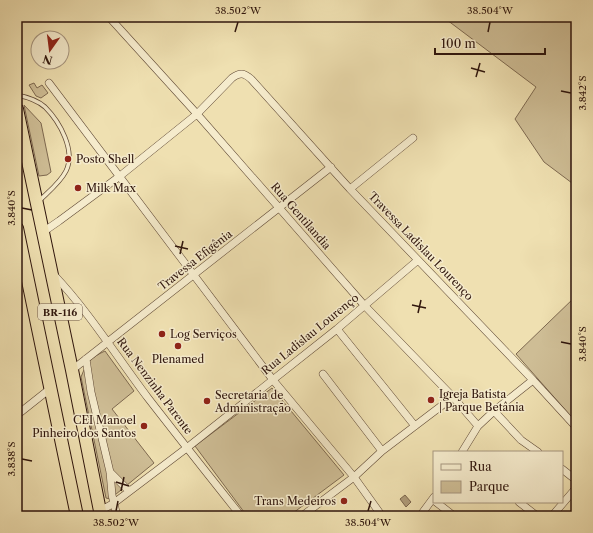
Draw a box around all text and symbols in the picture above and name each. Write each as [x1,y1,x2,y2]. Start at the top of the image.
text: 38.502°W [215,4,262,17]
text: 38.504°W [467,4,514,17]
north arrow [30,30,70,70]
scale bar [435,30,545,56]
text: 100 m [441,36,476,51]
text: N [41,52,54,68]
text: 3.842°S [576,76,589,110]
place label: Posto Shell [76,152,135,166]
marker: Posto Shell [63,154,73,164]
street label: Rua Gentilandia [268,180,334,253]
place label: Milk Max [86,181,137,195]
marker: Milk Max [73,183,83,193]
street label: Travessa Ladislau Lourenço [366,189,477,303]
text: 3.840°S [5,190,18,226]
street label: Travessa Efigênia [155,227,235,293]
street label: Rua Ladislau Lourenço [259,290,362,377]
road number: BR-116 [38,304,82,320]
text: 3.840°S [576,326,589,362]
place label: Log Serviços [170,327,237,341]
marker: Log Serviços [157,329,167,339]
street label: Rua Nenzinha Parente [114,335,196,437]
marker: Plenamed [173,341,183,351]
place label: Plenamed [152,352,205,366]
place label: Igreja Batista | Parque Betânia [439,387,525,414]
place label: Secretaria de Administração [214,388,291,415]
marker: Igreja Batista | Parque Betânia [426,395,436,405]
marker: Secretaria de Administração [202,396,212,406]
place label: CEI Manoel Pinheiro dos Santos [32,413,137,440]
marker: CEI Manoel Pinheiro dos Santos [139,421,149,431]
text: 3.838°S [5,442,18,476]
legend [433,451,563,503]
text: Rua [469,459,492,474]
text: Parque [469,479,510,494]
place label: Trans Medeiros [254,494,336,508]
marker: Trans Medeiros [339,496,349,506]
text: 38.502°W [93,516,140,529]
text: 38.504°W [345,516,392,529]

